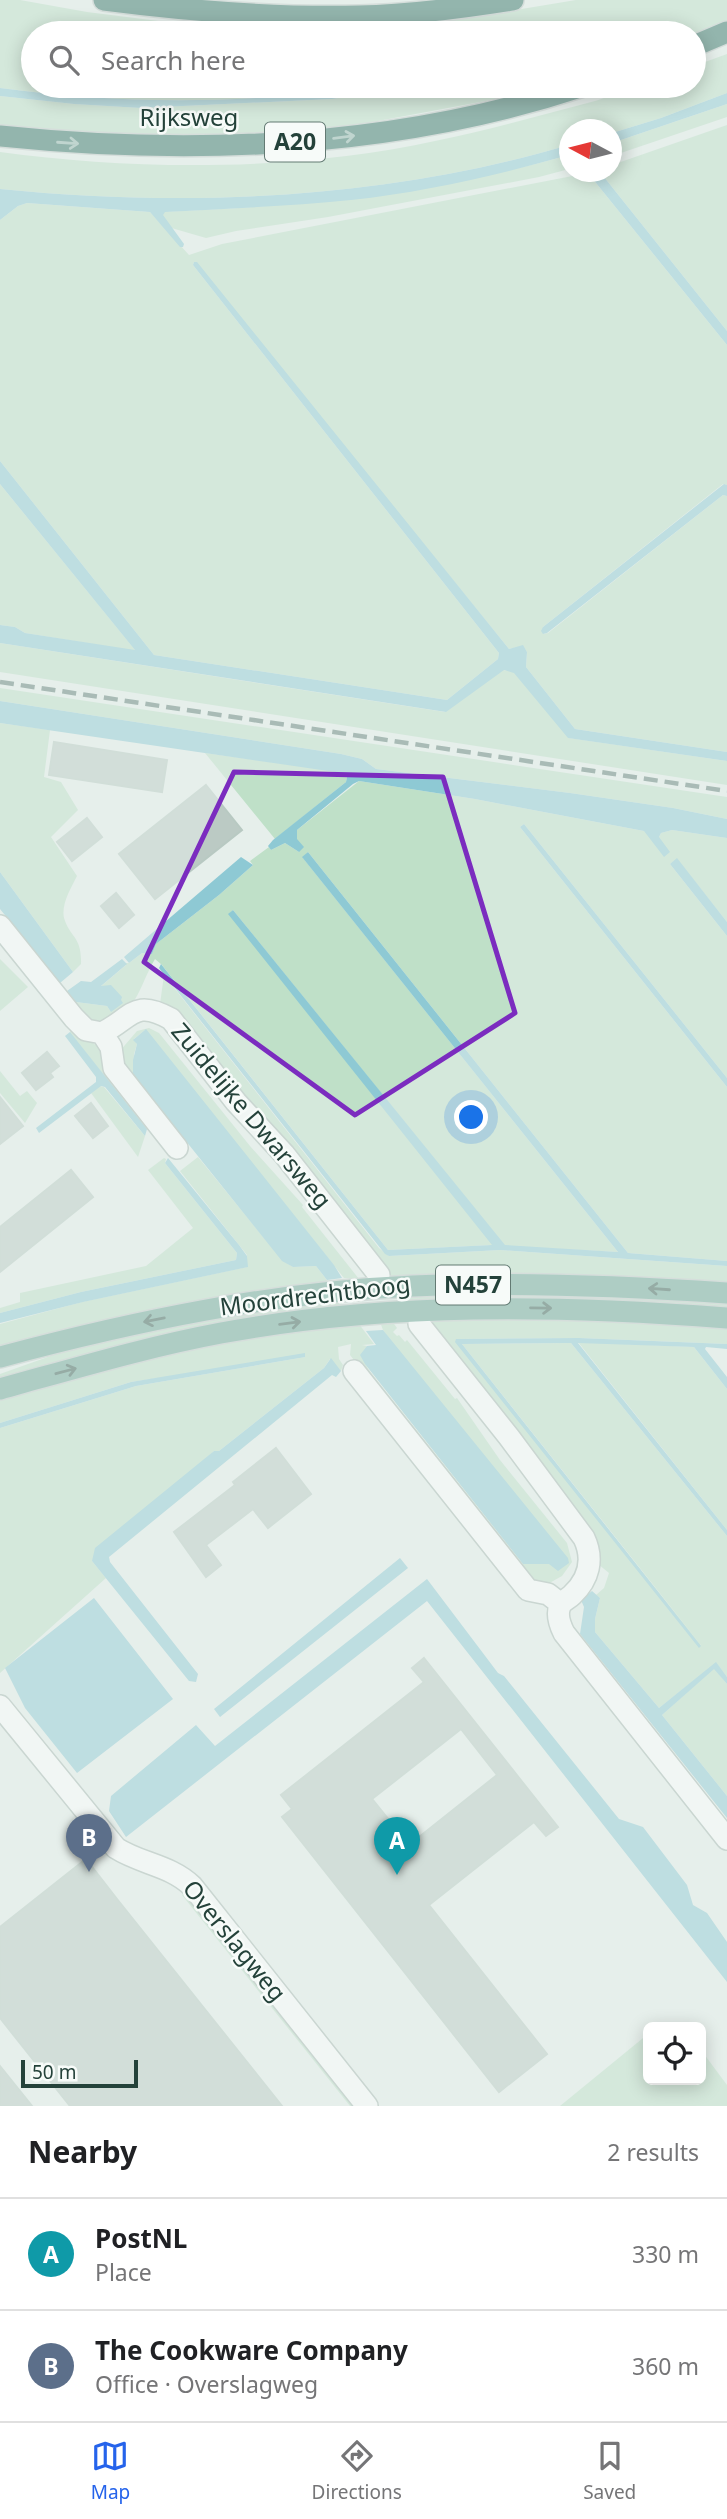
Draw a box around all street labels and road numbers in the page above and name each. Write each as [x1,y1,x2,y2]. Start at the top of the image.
street label: Rijksweg [140,100,238,133]
road number: A20 [265,122,325,162]
street label: Zuidelijke Dwarsweg [165,1015,340,1215]
street label: Moordrechtboog [218,1266,412,1323]
road number: N457 [436,1266,510,1304]
street label: Overslagweg [176,1872,294,2008]

